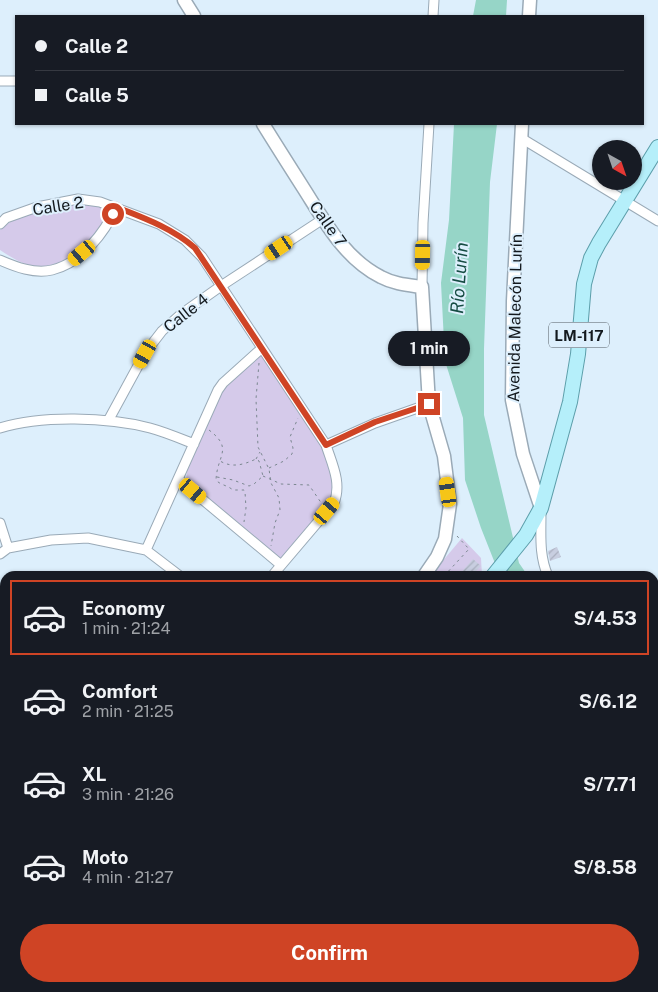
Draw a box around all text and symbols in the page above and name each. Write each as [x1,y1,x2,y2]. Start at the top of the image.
text: Calle 2 [65,35,128,57]
text: Calle 5 [65,84,129,106]
north arrow [592,140,642,190]
map controls [592,140,642,190]
street label: Calle 2 [31,193,85,219]
street label: Calle 7 [306,198,350,250]
route start [102,203,124,225]
car [262,233,295,263]
street label: Avenida Malecón Lurín [504,234,526,402]
car [65,238,98,268]
car [415,240,430,270]
water label: Río Lurín [446,242,472,314]
street label: Calle 4 [160,290,212,336]
road number: LM-117 [549,322,609,348]
callout: 1 min [388,332,470,366]
car [131,337,158,371]
text: 1 min [410,339,448,358]
route end [418,393,440,415]
car [176,476,209,506]
car [438,476,457,508]
car [311,495,342,527]
icon: car [22,595,67,640]
text: Economy [82,597,165,619]
text: S/4.53 [574,607,637,629]
text: 1 min · 21:24 [82,619,170,638]
icon: car [22,678,67,723]
text: Comfort [82,680,158,702]
text: S/6.12 [579,690,637,712]
text: 2 min · 21:25 [82,702,174,721]
icon: car [22,761,67,806]
text: XL [82,763,107,785]
text: S/7.71 [583,773,637,795]
text: 3 min · 21:26 [82,785,174,804]
icon: car [22,844,67,889]
text: Moto [82,846,128,868]
text: S/8.58 [573,856,637,878]
text: 4 min · 21:27 [82,868,174,887]
button: Confirm [20,924,639,982]

